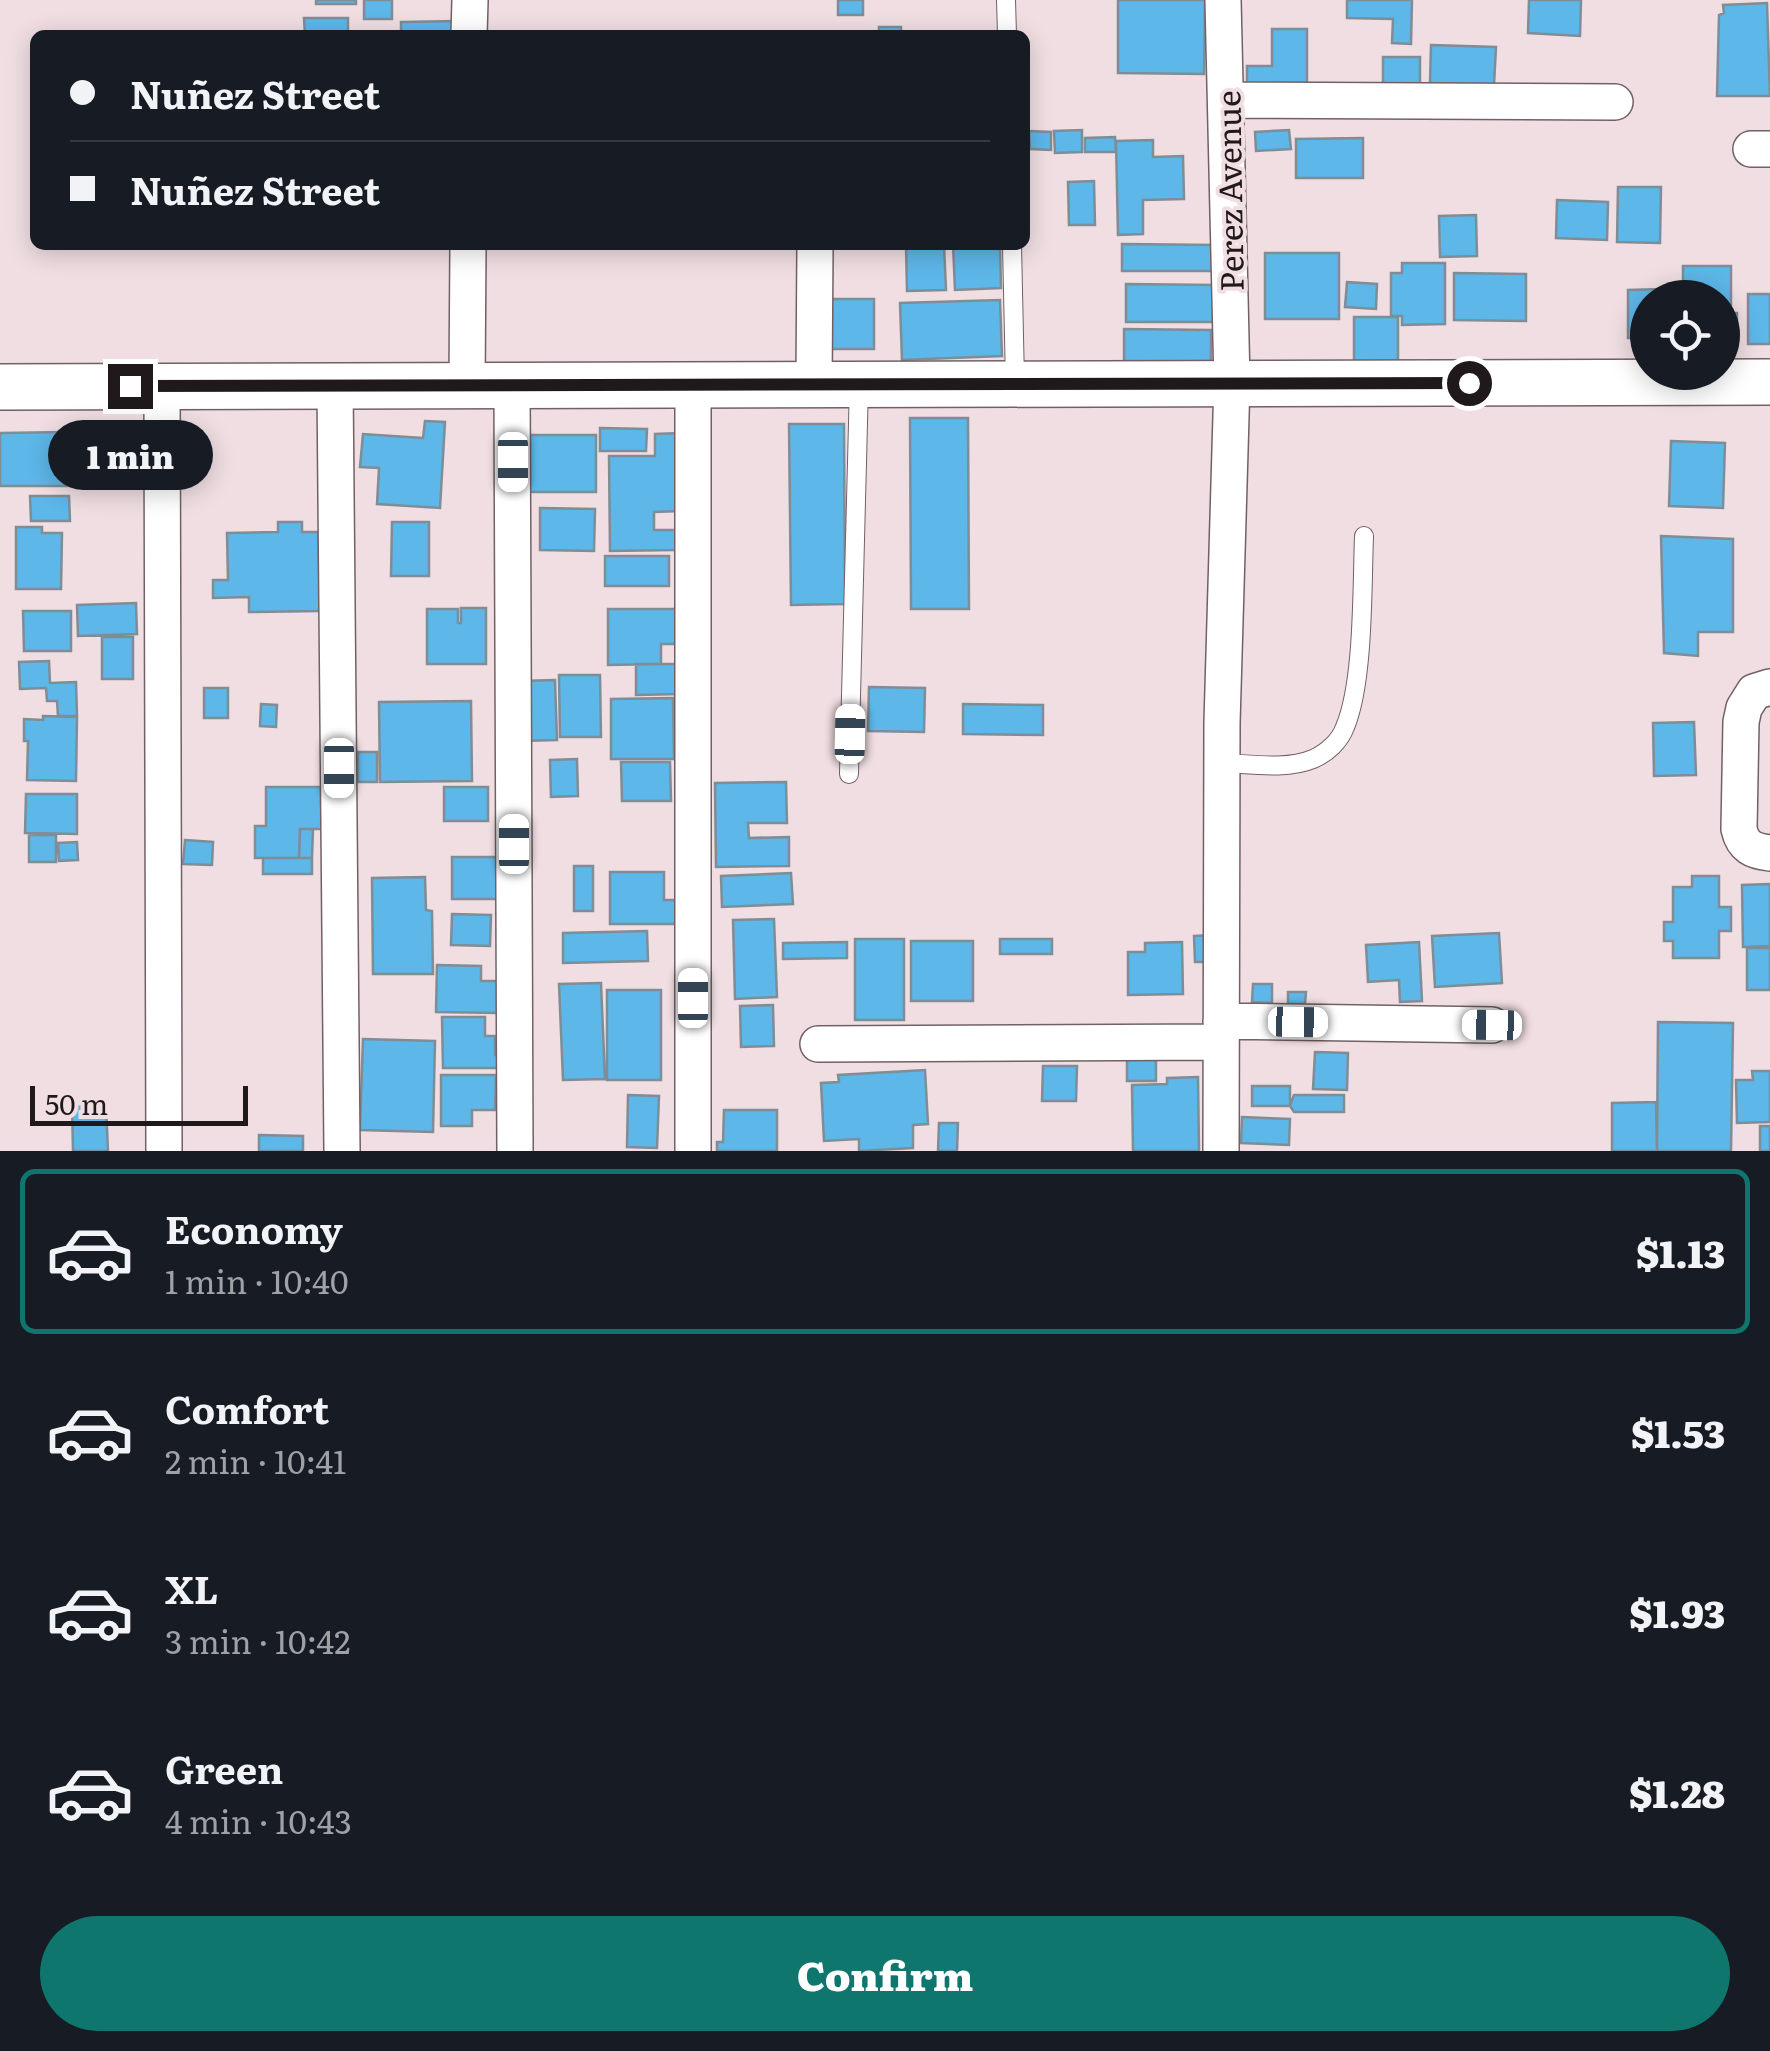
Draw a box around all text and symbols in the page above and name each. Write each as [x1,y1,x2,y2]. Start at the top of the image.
text: Nuñez Street [130,64,380,121]
street label: Perez Avenue [1202,90,1254,292]
text: Nuñez Street [130,160,380,217]
map controls [1630,280,1740,390]
button: locate [1630,280,1740,390]
route start [1447,361,1492,406]
route end [108,364,153,409]
callout: 1 min [48,421,212,491]
text: 1 min [87,431,174,479]
car [498,432,528,492]
car [834,704,866,764]
car [324,738,354,798]
car [499,814,529,874]
car [678,968,708,1028]
car [1268,1006,1328,1038]
car [1462,1009,1522,1041]
scale bar [30,1081,248,1126]
text: 50 m [45,1082,108,1124]
text: Economy [165,1199,343,1256]
icon: car [45,1207,135,1297]
text: $1.13 [1636,1223,1725,1280]
text: 1 min · 10:40 [165,1256,348,1304]
text: Comfort [165,1379,329,1436]
icon: car [45,1387,135,1477]
text: $1.53 [1631,1403,1725,1460]
text: 2 min · 10:41 [165,1436,346,1484]
text: XL [165,1559,218,1616]
icon: car [45,1567,135,1657]
text: $1.93 [1629,1583,1725,1640]
text: 3 min · 10:42 [165,1616,350,1664]
text: Green [165,1739,283,1796]
icon: car [45,1747,135,1837]
text: $1.28 [1629,1763,1725,1820]
text: 4 min · 10:43 [165,1796,352,1844]
button: Confirm [40,1916,1730,2031]

